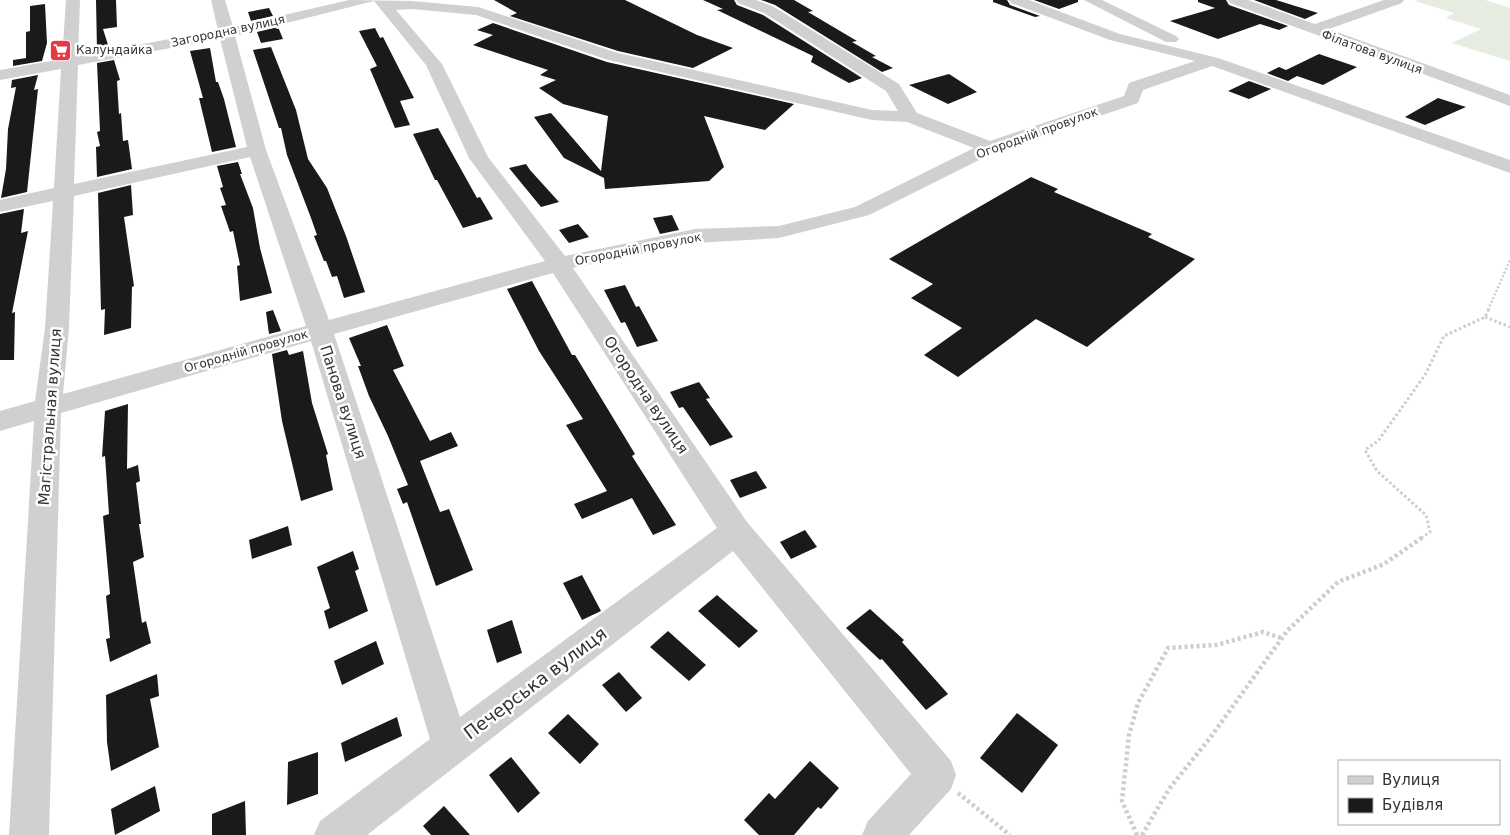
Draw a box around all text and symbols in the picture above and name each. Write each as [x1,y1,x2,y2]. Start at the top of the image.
street label: Загородна вулиця [170,12,286,50]
street label: Філатова вулиця [1320,27,1424,77]
supermarket icon: Калундайка [48,38,72,62]
place label: Калундайка [76,43,153,57]
street label: Огородній провулок [974,104,1100,162]
street label: Огородній провулок [574,230,702,268]
street label: Огородній провулок [182,327,310,375]
street label: Магістральная вулиця [35,328,65,506]
street label: Огородна вулиця [600,333,692,457]
street label: Панова вулиця [316,343,370,461]
street label: Печерська вулиця [459,622,611,744]
legend [1338,760,1500,825]
text: Вулиця [1382,771,1440,789]
text: Будівля [1382,796,1443,814]

